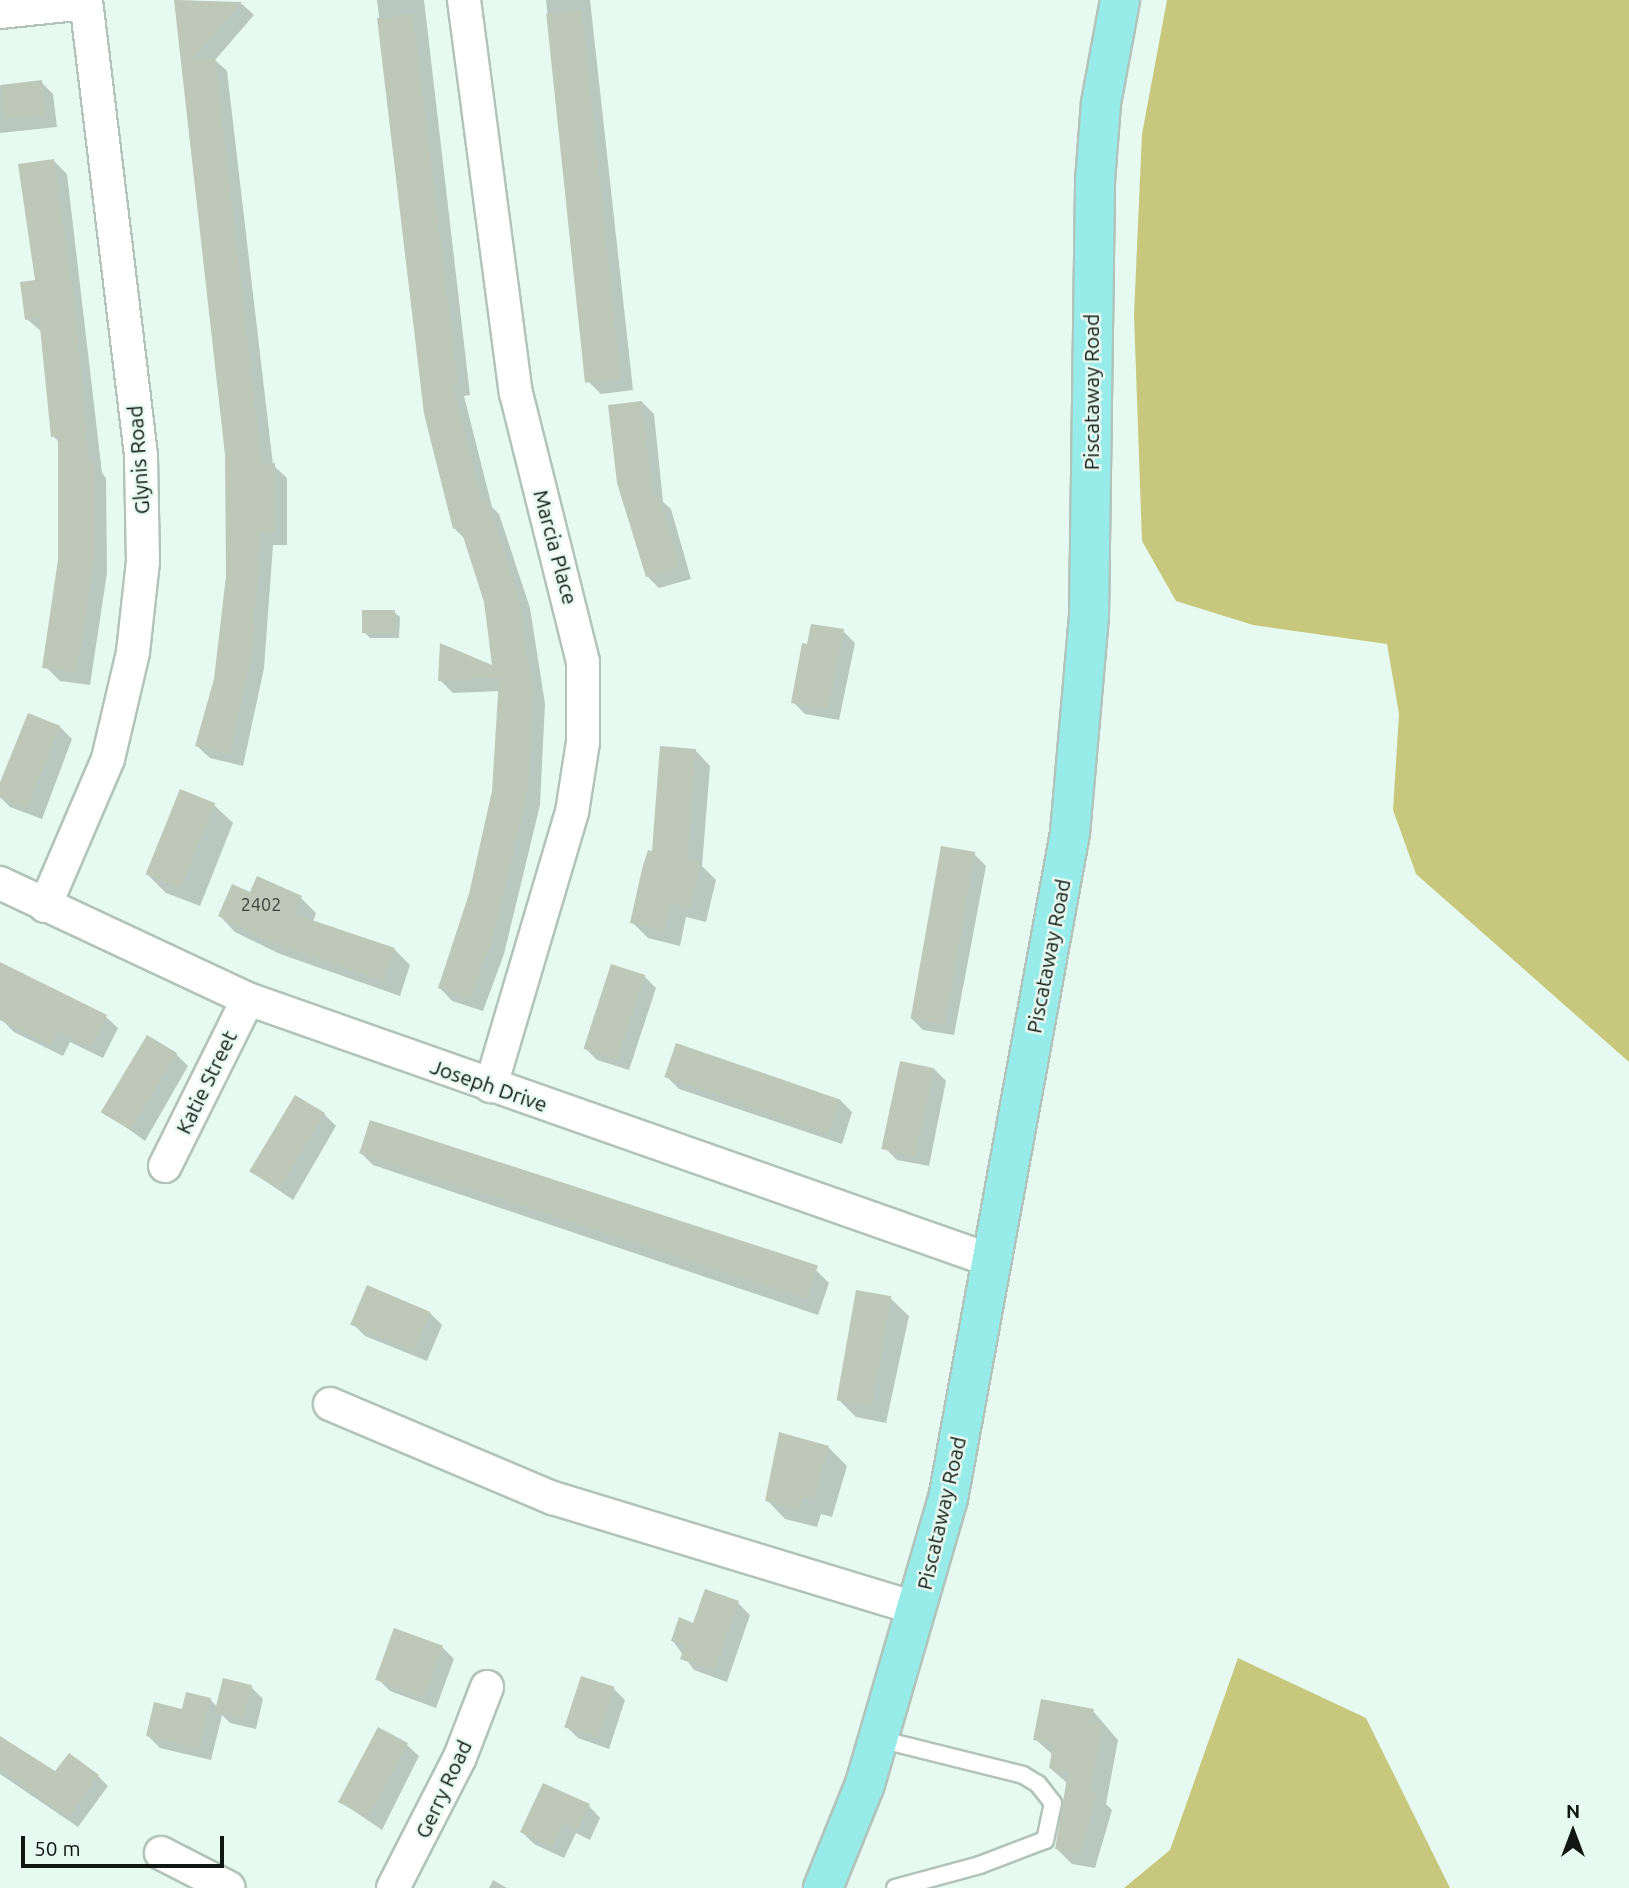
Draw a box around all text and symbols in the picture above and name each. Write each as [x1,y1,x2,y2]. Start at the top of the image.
street label: Piscataway Road [1078,314,1104,470]
street label: Glynis Road [122,405,154,515]
street label: Marcia Place [529,487,583,607]
street label: Piscataway Road [1021,877,1075,1035]
house number: 2402 [241,893,281,915]
street label: Katie Street [170,1026,242,1138]
street label: Joseph Drive [427,1053,551,1117]
street label: Piscataway Road [911,1434,971,1592]
street label: Gerry Road [409,1736,477,1842]
north arrow [1538,1797,1608,1867]
text: N [1566,1800,1580,1822]
scale bar [24,1822,228,1866]
text: 50 m [34,1836,81,1860]

